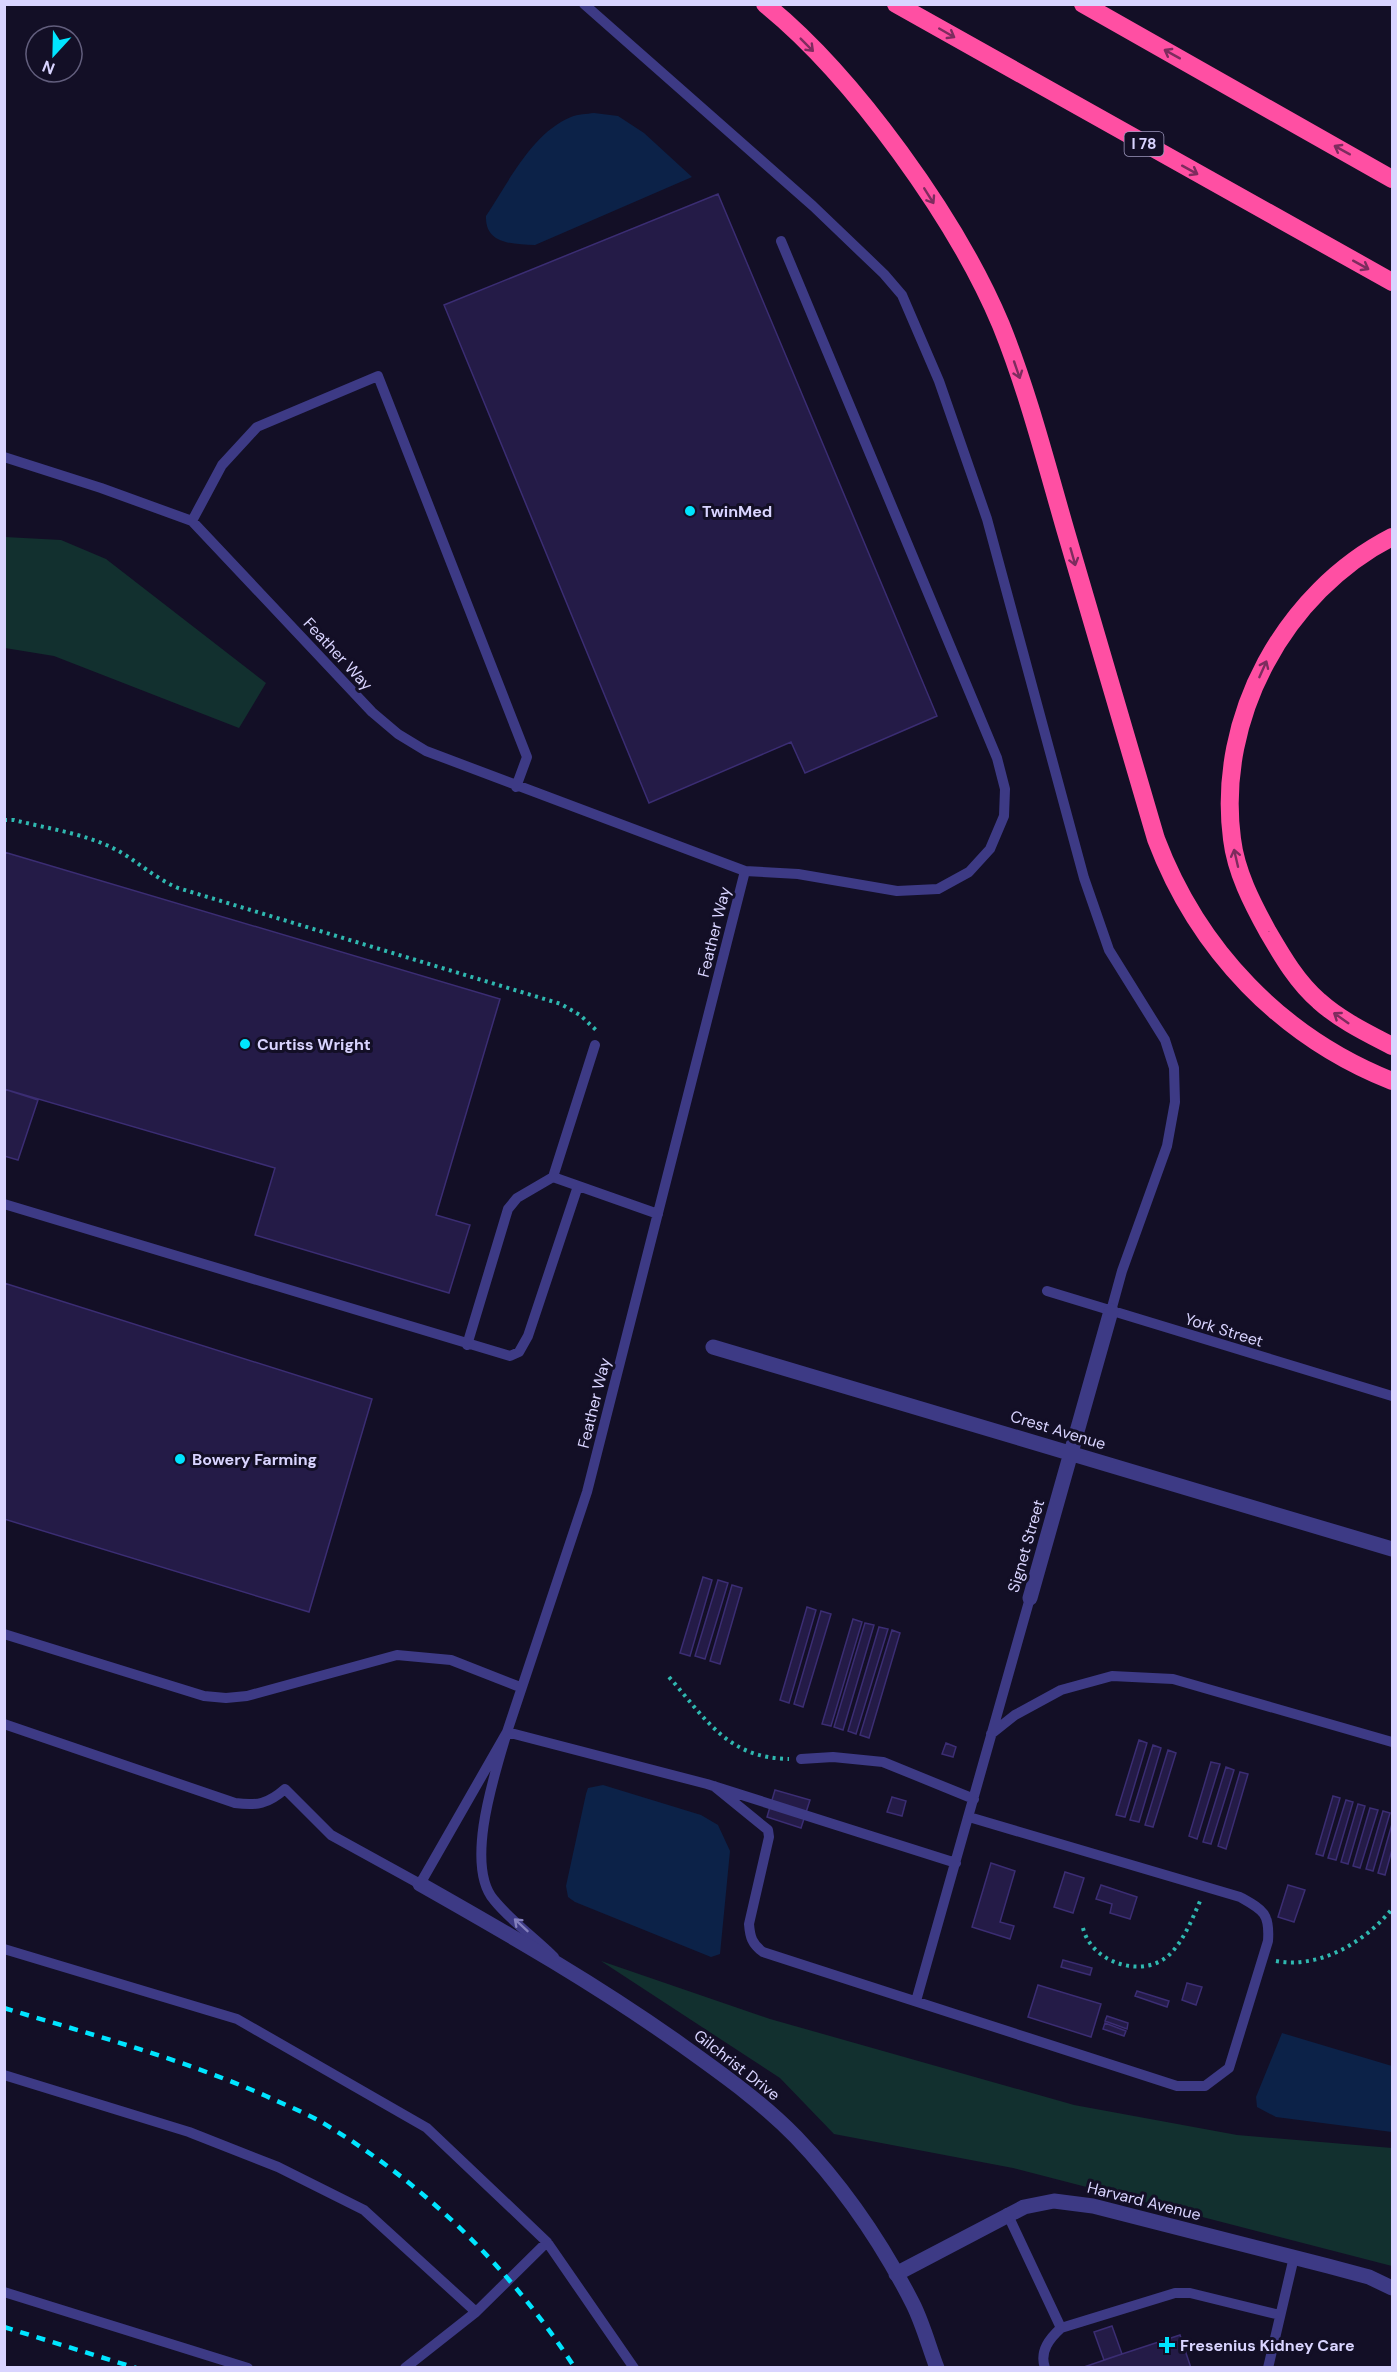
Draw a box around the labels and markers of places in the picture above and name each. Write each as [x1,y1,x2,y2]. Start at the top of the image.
place label: TwinMed [702,501,772,522]
marker: TwinMed [683,504,697,518]
place label: Curtiss Wright [257,1034,371,1055]
marker: Curtiss Wright [238,1037,252,1051]
place label: Bowery Farming [192,1449,317,1470]
marker: Bowery Farming [173,1452,187,1466]
place label: Fresenius Kidney Care [1180,2335,1355,2356]
marker: Fresenius Kidney Care [1158,2336,1176,2354]

